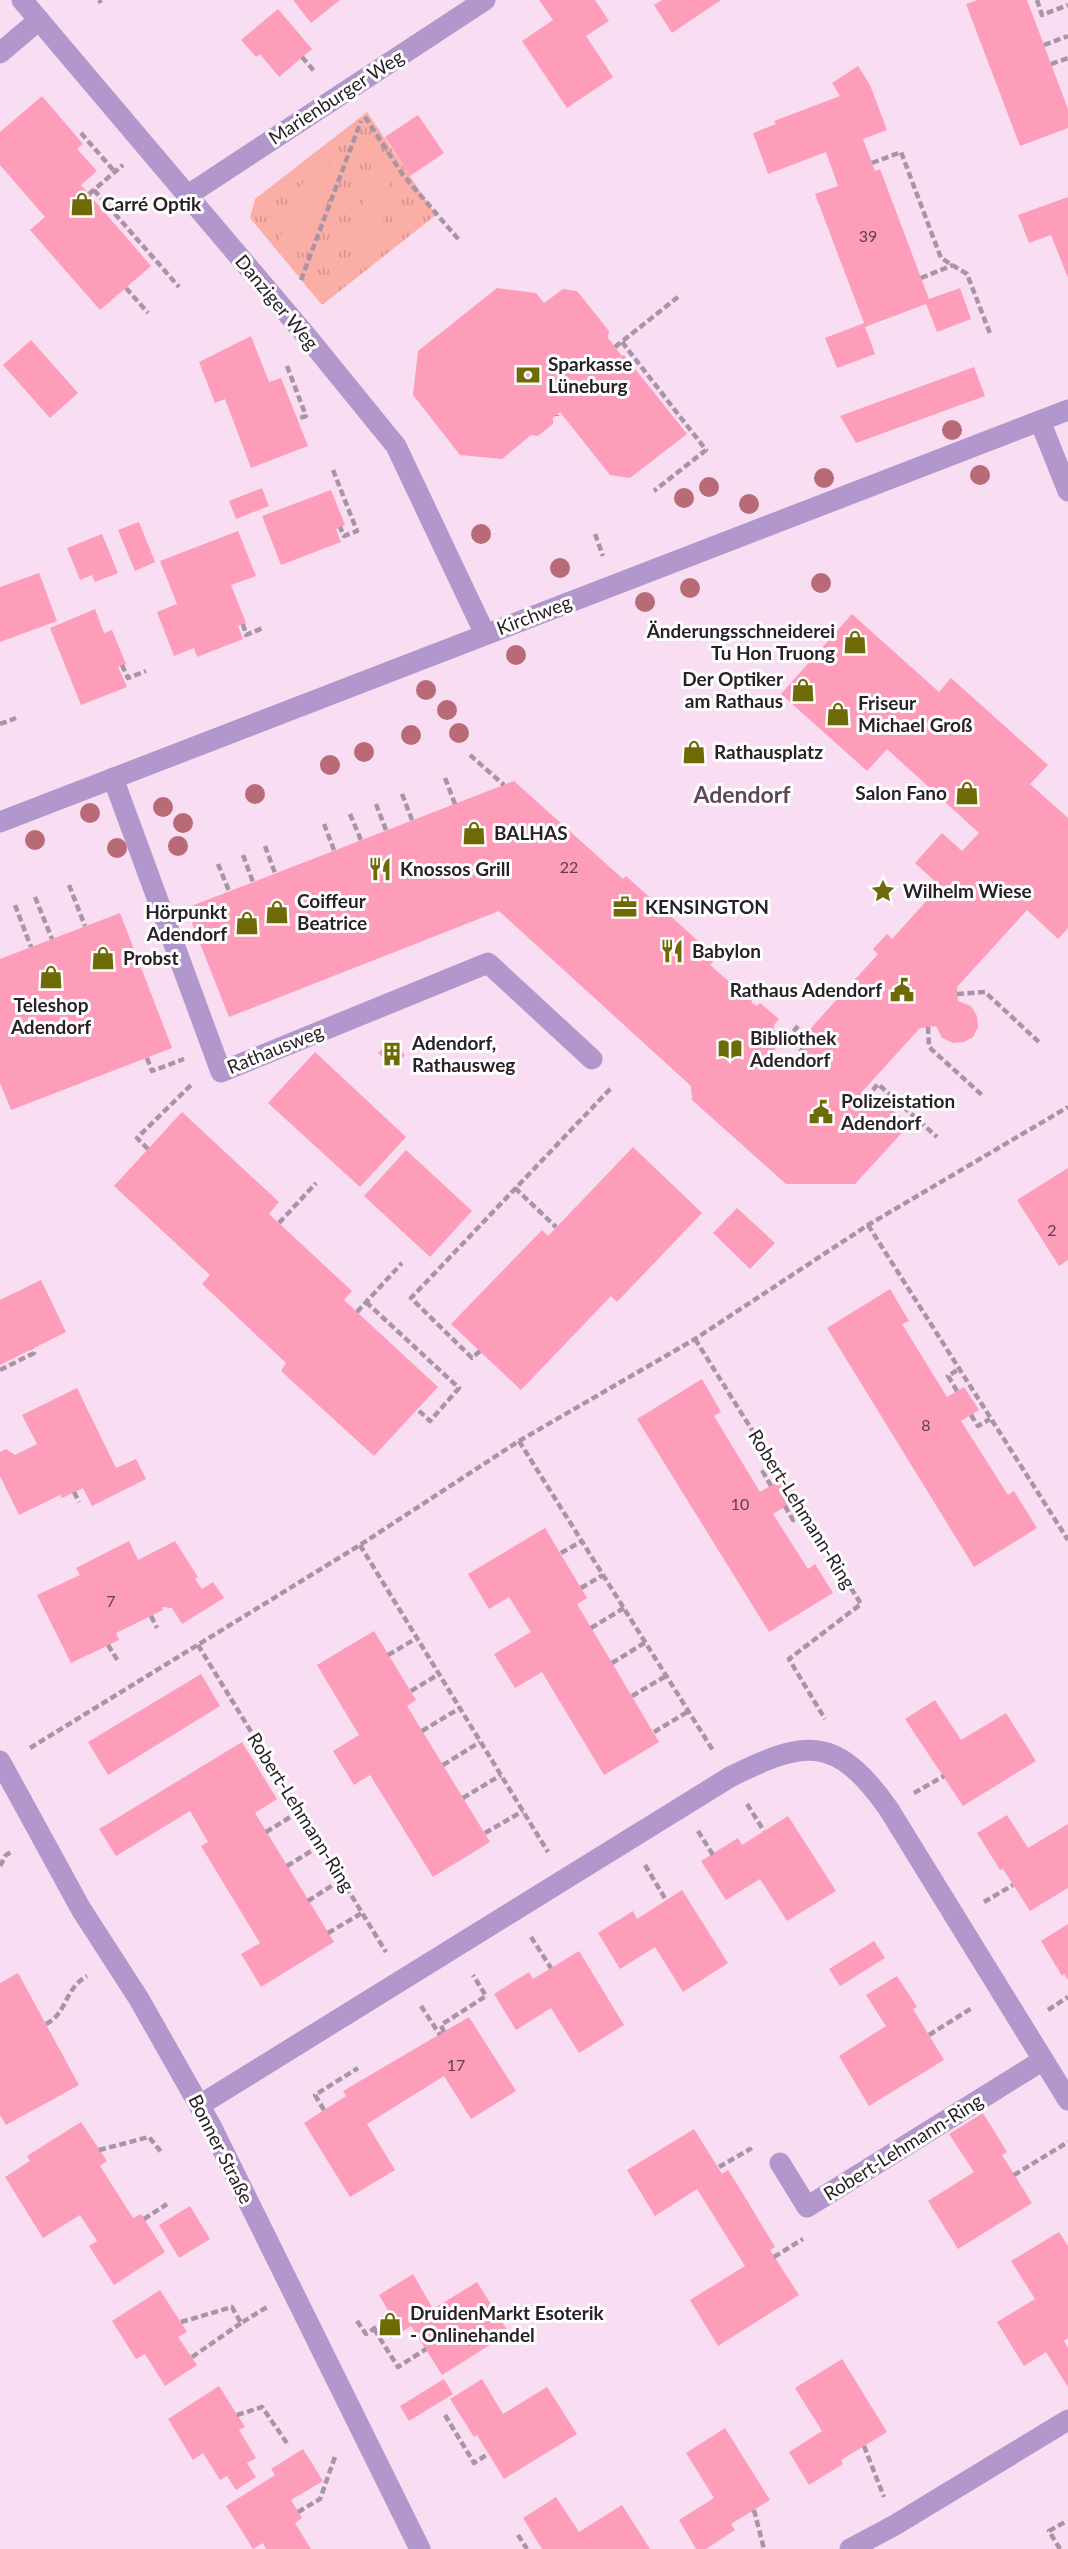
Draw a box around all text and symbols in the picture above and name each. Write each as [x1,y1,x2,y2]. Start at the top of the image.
street label: Marienburger Weg [264,44,408,149]
shop icon: Carré Optik [68,190,96,218]
place label: Carré Optik [102,192,202,215]
house number: 39 [859,226,877,245]
street label: Danziger Weg [231,250,324,354]
place label: Sparkasse Lüneburg [548,352,632,397]
bank icon: Sparkasse Lüneburg [514,361,542,389]
street label: Kirchweg [493,590,574,639]
place label: Änderungsschneiderei Tu Hon Truong [646,619,835,664]
shop icon: Änderungsschneiderei Tu Hon Truong [841,628,869,656]
place label: Der Optiker am Rathaus [682,667,784,712]
shop icon: Der Optiker am Rathaus [789,676,817,704]
place label: Friseur Michael Groß [858,691,972,736]
shop icon: Friseur Michael Groß [824,700,852,728]
shop icon: Rathausplatz [680,738,708,766]
place label: Rathausplatz [714,740,823,763]
shop icon: Salon Fano [953,779,981,807]
district label: Adendorf [692,780,791,808]
place label: Salon Fano [855,781,947,804]
shop icon: BALHAS [460,819,488,847]
place label: BALHAS [494,821,568,844]
restaurant icon: Knossos Grill [366,855,394,883]
place label: Knossos Grill [400,857,510,880]
house number: 22 [560,857,578,876]
place icon: Wilhelm Wiese [869,877,897,905]
place label: Wilhelm Wiese [903,879,1032,902]
place label: Coiffeur Beatrice [297,889,367,934]
office icon: KENSINGTON [611,893,639,921]
place label: KENSINGTON [645,895,769,918]
shop icon: Coiffeur Beatrice [263,898,291,926]
place label: Hörpunkt Adendorf [145,900,227,945]
shop icon: Hörpunkt Adendorf [233,909,261,937]
restaurant icon: Babylon [658,937,686,965]
place label: Babylon [692,939,761,962]
shop icon: Probst [89,944,117,972]
place label: Probst [123,946,179,969]
shop icon: Teleshop Adendorf [37,963,65,991]
public building icon: Rathaus Adendorf [888,976,916,1004]
place label: Rathaus Adendorf [730,978,882,1001]
place label: Teleshop Adendorf [10,993,91,1038]
street label: Rathausweg [223,1019,326,1078]
place label: Bibliothek Adendorf [749,1026,837,1071]
place label: Adendorf, Rathausweg [411,1031,515,1076]
library icon: Bibliothek Adendorf [716,1035,744,1063]
building icon: Adendorf, Rathausweg [378,1040,406,1068]
place label: Polizeistation Adendorf [840,1089,955,1134]
public building icon: Polizeistation Adendorf [807,1098,835,1126]
house number: 2 [1047,1220,1057,1239]
house number: 8 [921,1415,931,1434]
street label: Robert-Lehmann-Ring [744,1425,861,1593]
house number: 10 [731,1494,749,1513]
house number: 7 [106,1591,116,1610]
street label: Robert-Lehmann-Ring [243,1728,360,1896]
house number: 17 [447,2055,465,2074]
street label: Robert-Lehmann-Ring [819,2088,987,2205]
street label: Bonner Straße [184,2090,259,2207]
place label: DruidenMarkt Esoterik - Onlinehandel [410,2301,605,2346]
shop icon: DruidenMarkt Esoterik - Onlinehandel [376,2310,404,2338]

